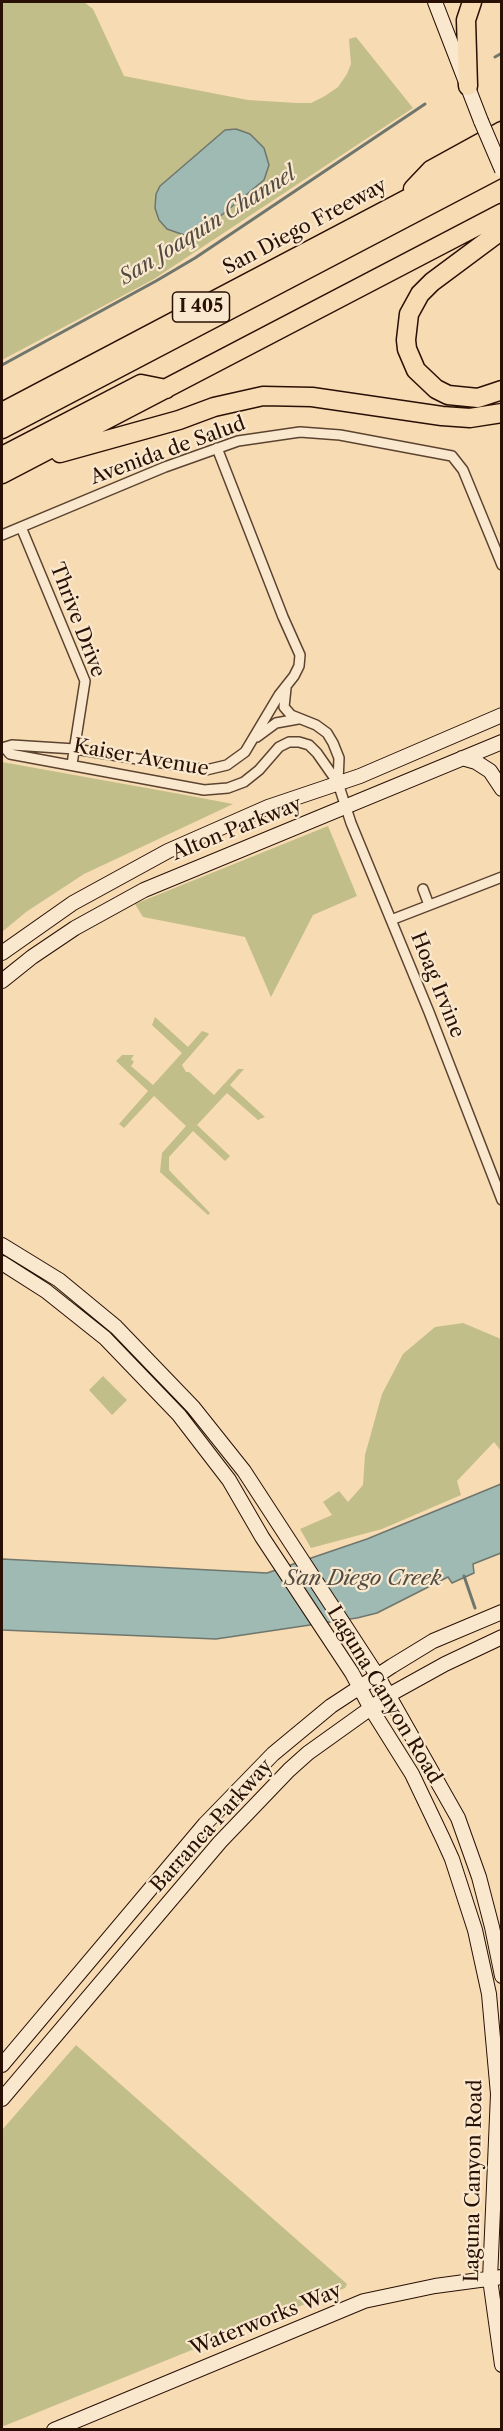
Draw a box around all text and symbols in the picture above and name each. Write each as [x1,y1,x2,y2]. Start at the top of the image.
water label: San Joaquin Channel [115,161,301,291]
street label: San Diego Freeway [219,174,391,280]
road number: I 405 [172,292,230,322]
street label: Avenida de Salud [87,412,249,490]
street label: Thrive Drive [44,559,110,681]
street label: Kaiser Avenue [71,734,211,782]
street label: Alton Parkway [168,792,306,866]
street label: Hoag Irvine [405,929,469,1041]
water label: San Diego Creek [284,1566,442,1592]
street label: Laguna Canyon Road [321,1602,447,1788]
street label: Barranca Parkway [146,1754,278,1898]
street label: Laguna Canyon Road [460,2079,488,2283]
street label: Waterworks Way [187,2279,345,2361]

